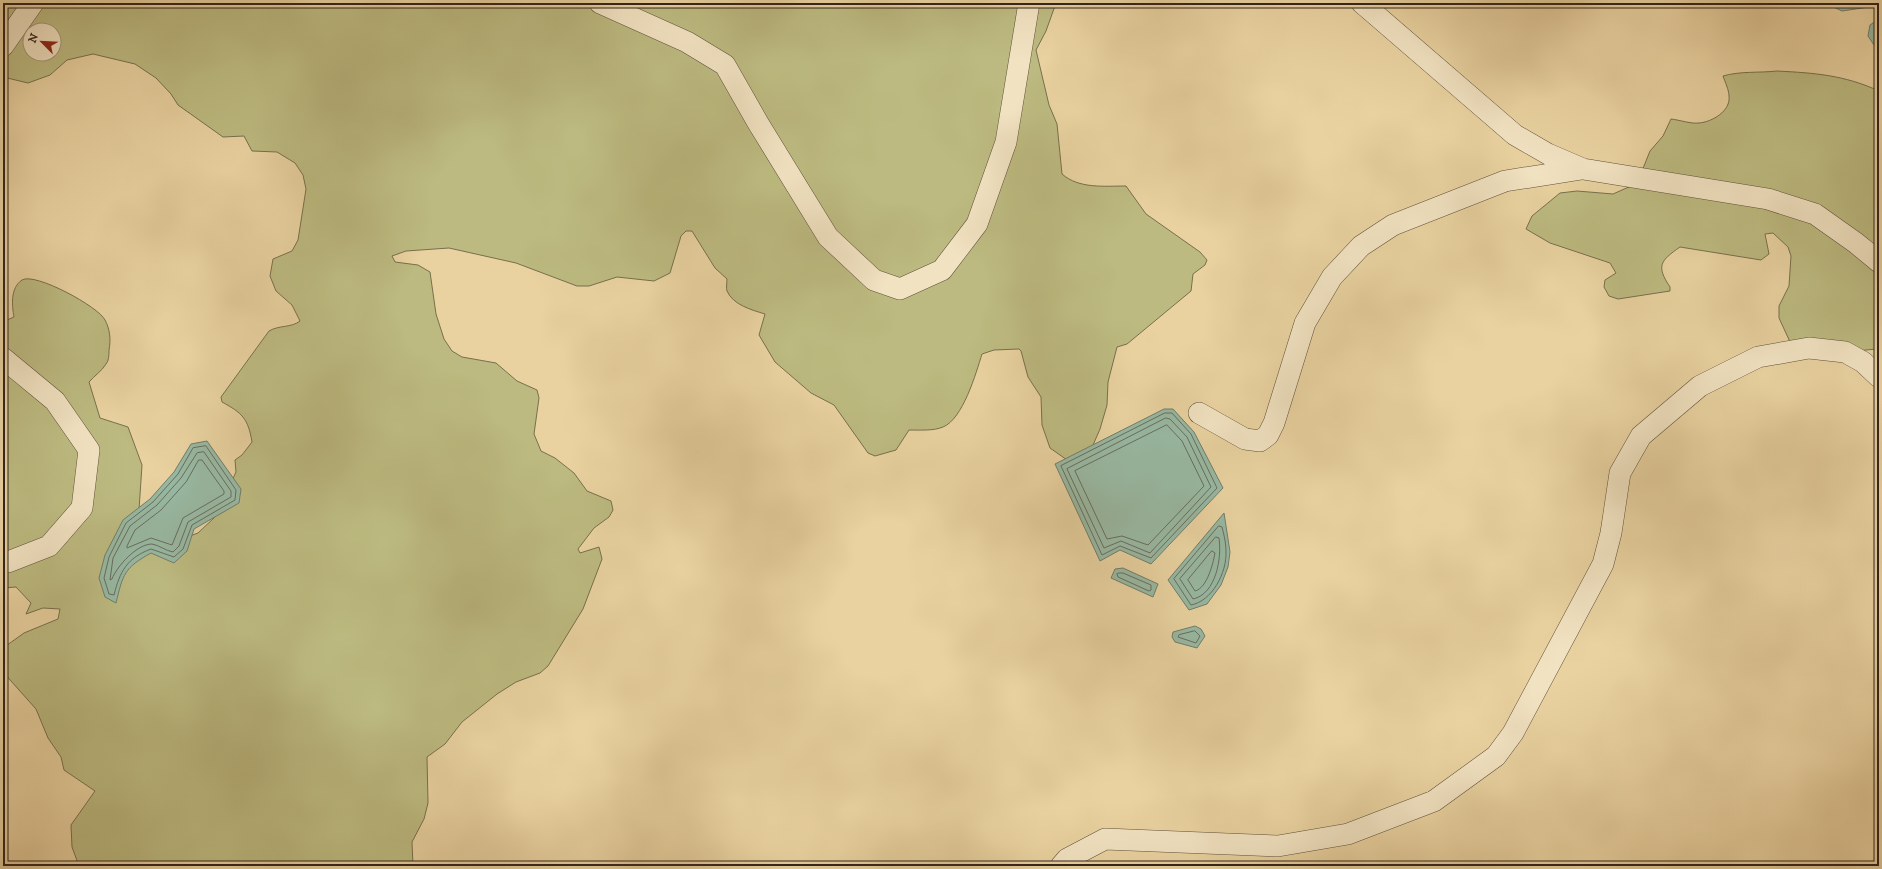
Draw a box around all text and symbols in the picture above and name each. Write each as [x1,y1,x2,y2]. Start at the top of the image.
north arrow [22,22,62,62]
text: N [26,31,42,45]

